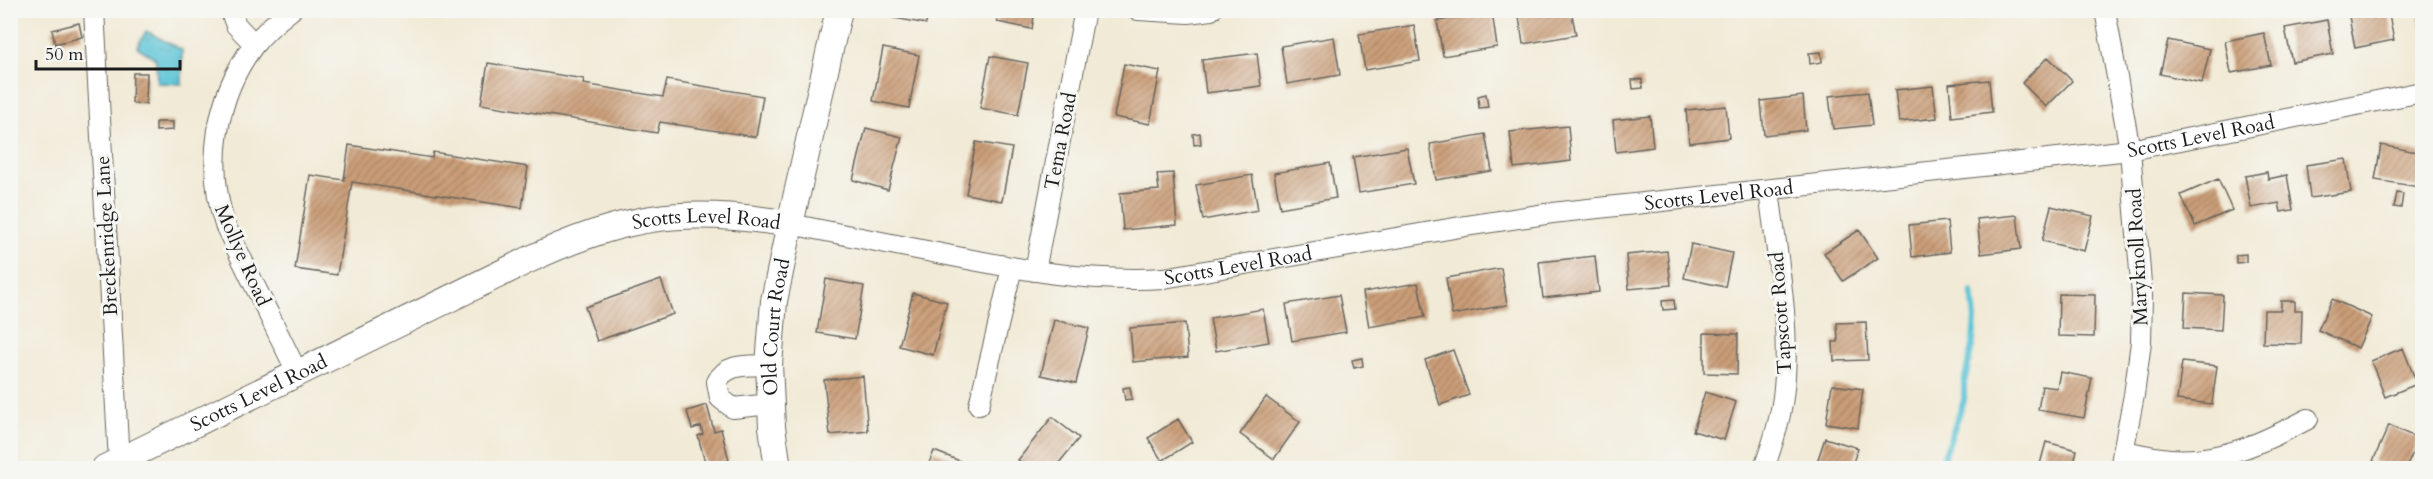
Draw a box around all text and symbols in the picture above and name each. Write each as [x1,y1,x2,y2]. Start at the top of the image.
scale bar [36,33,180,71]
text: 50 m [45,42,84,67]
street label: Tema Road [1038,90,1083,192]
street label: Scotts Level Road [2125,109,2277,164]
street label: Breckenridge Lane [89,155,124,317]
street label: Scotts Level Road [1643,174,1795,217]
street label: Maryknoll Road [2120,187,2155,326]
street label: Mollye Road [208,200,277,311]
street label: Scotts Level Road [630,202,783,236]
street label: Scotts Level Road [1162,240,1314,292]
street label: Tapscott Road [1763,251,1798,375]
street label: Old Court Road [756,255,797,396]
street label: Scotts Level Road [186,348,332,438]

